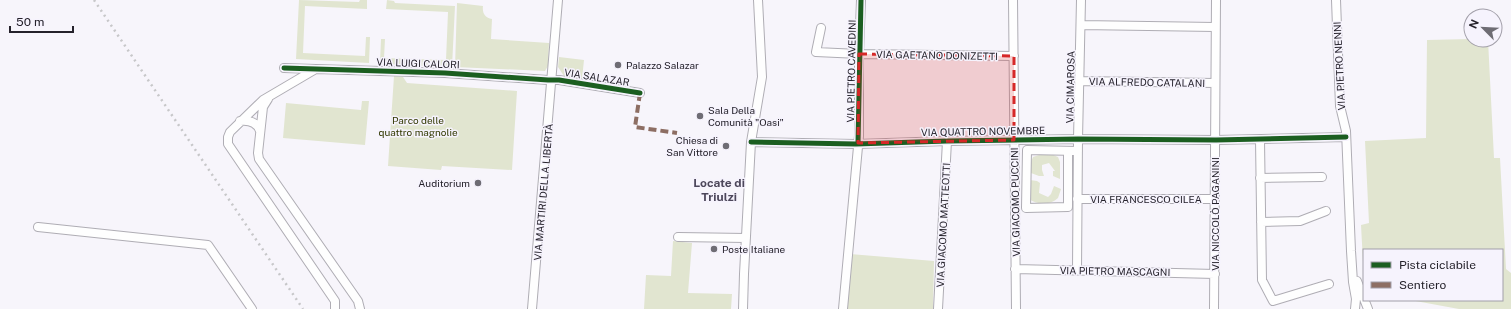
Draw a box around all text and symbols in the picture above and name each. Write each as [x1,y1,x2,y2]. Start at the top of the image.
scale bar [10,8,73,34]
north arrow [1463,8,1503,48]
text: 50 m [16,15,44,29]
text: N [1467,18,1481,30]
street label: VIA PIETRO CAVEDINI [844,19,858,123]
street label: VIA PIETRO NENNI [1331,21,1347,111]
street label: VIA GAETANO DONIZETTI [876,48,998,62]
street label: VIA CIMAROSA [1063,51,1077,123]
street label: VIA LUIGI CALORI [376,56,460,70]
place label: Palazzo Salazar [626,59,699,71]
marker: Palazzo Salazar [613,60,623,70]
street label: VIA SALAZAR [563,66,631,88]
street label: VIA ALFREDO CATALANI [1089,75,1205,89]
place label: Sala Della Comunità "Oasi" [708,104,784,128]
marker: Sala Della Comunità "Oasi" [695,111,705,121]
park label: Parco delle quattro magnolie [378,114,458,138]
street label: VIA MARTIRI DELLA LIBERTÀ [531,123,555,261]
street label: VIA QUATTRO NOVEMBRE [921,124,1045,138]
place label: Chiesa di San Vittore [666,134,718,158]
marker: Chiesa di San Vittore [721,141,731,151]
street label: VIA GIACOMO PUCCINI [1008,147,1022,257]
street label: VIA NICCOLÒ PAGANINI [1209,157,1221,271]
street label: VIA GIACOMO MATTEOTTI [934,162,952,288]
district label: Locate di Triulzi [693,176,745,204]
place label: Auditorium [418,177,470,189]
marker: Auditorium [473,178,483,188]
street label: VIA FRANCESCO CILEA [1090,193,1202,205]
place label: Poste Italiane [722,243,786,255]
marker: Poste Italiane [709,244,719,254]
legend [1363,249,1503,301]
text: Pista ciclabile [1399,258,1476,272]
street label: VIA PIETRO MASCAGNI [1060,264,1170,278]
text: Sentiero [1399,278,1447,292]

